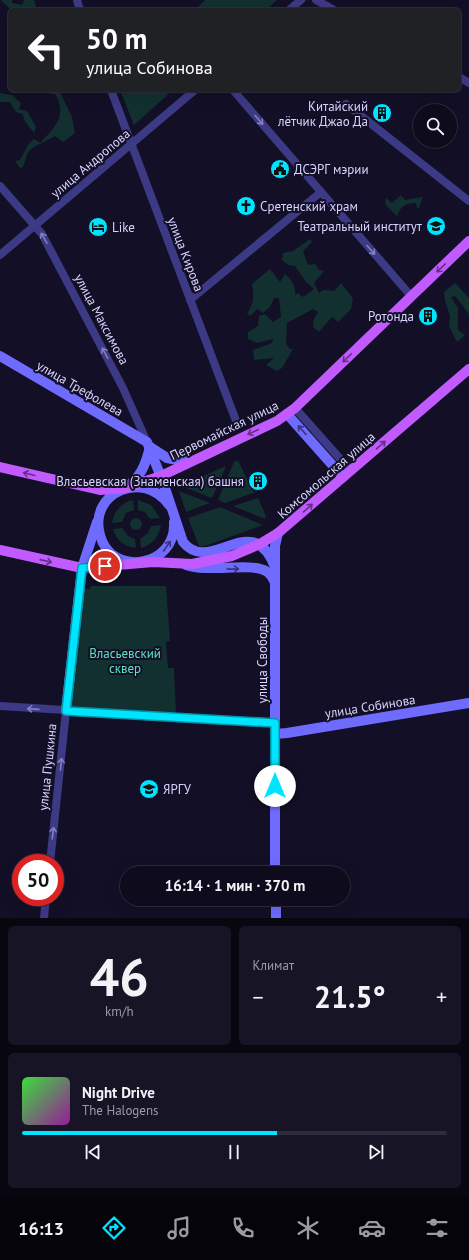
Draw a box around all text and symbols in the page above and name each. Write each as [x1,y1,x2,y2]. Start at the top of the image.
text: 50 m [86,20,147,57]
icon: left [20,24,72,76]
text: улица Собинова [86,56,213,79]
place label: Китайский лётчик Джао Да [277,98,368,130]
building icon: Китайский лётчик Джао Да [371,102,393,124]
map controls [413,104,457,148]
button: search [413,104,457,148]
one-way arrow [254,114,263,125]
street label: улица Андропова [47,125,134,202]
public building icon: ДСЭРГ мэрии [269,158,291,180]
place label: ДСЭРГ мэрии [294,161,369,178]
church icon: Сретенский храм [235,195,257,217]
place label: Сретенский храм [260,198,358,215]
street label: улица Кирова [164,214,208,294]
school or university icon: Театральный институт [425,215,447,237]
hotel icon: Like [87,216,109,238]
place label: Театральный институт [298,218,423,235]
place label: Like [112,219,135,236]
one-way arrow [40,232,48,244]
one-way arrow [367,245,376,255]
one-way arrow [436,263,446,273]
street label: улица Максимова [70,271,133,368]
building icon: Ротонда [417,305,439,327]
place label: Ротонда [368,308,414,325]
one-way arrow [101,347,108,359]
one-way arrow [342,353,352,363]
street label: улица Трефолева [33,357,126,420]
street label: Первомайская улица [167,397,281,464]
one-way arrow [297,425,306,436]
street label: Комсомольская улица [274,428,379,522]
one-way arrow [247,429,259,436]
one-way arrow [376,441,386,450]
one-way arrow [23,470,36,477]
building icon: Власьевская (Знаменская) башня [247,470,269,492]
place label: Власьевская (Знаменская) башня [56,473,244,490]
one-way arrow [303,503,313,513]
one-way arrow [163,541,171,552]
pin [88,549,122,583]
icon: arrive [94,555,116,577]
one-way arrow [39,558,52,566]
one-way arrow [226,565,239,573]
street label: улица Свободы [254,617,271,703]
park label: Власьевский сквер [89,645,161,677]
street label: улица Собинова [324,691,417,722]
one-way arrow [27,705,40,712]
street label: улица Пушкина [34,723,61,811]
one-way arrow [57,758,65,771]
position arrow [254,765,296,807]
school or university icon: ЯРГУ [138,778,160,800]
place label: ЯРГУ [163,781,192,798]
one-way arrow [49,827,57,840]
speed limit sign: 50 [12,854,64,906]
text: 16:14 · 1 мин · 370 m [165,876,305,895]
text: 46 [90,943,149,1010]
text: Климат [253,957,294,974]
text: 21.5° [314,977,386,1016]
text: − [253,983,264,1011]
text: + [436,983,447,1011]
text: km/h [105,1003,134,1020]
text: Night Drive [82,1083,155,1102]
text: The Halogens [82,1102,159,1119]
icon: previous [82,1141,104,1163]
icon: pause [223,1141,245,1163]
icon: next [365,1141,387,1163]
icon: directions [100,1214,128,1242]
icon: music [165,1214,193,1242]
icon: phone [229,1214,257,1242]
icon: climate [294,1214,322,1242]
icon: car [358,1214,386,1242]
icon: filters [423,1214,451,1242]
text: 16:13 [18,1217,64,1240]

